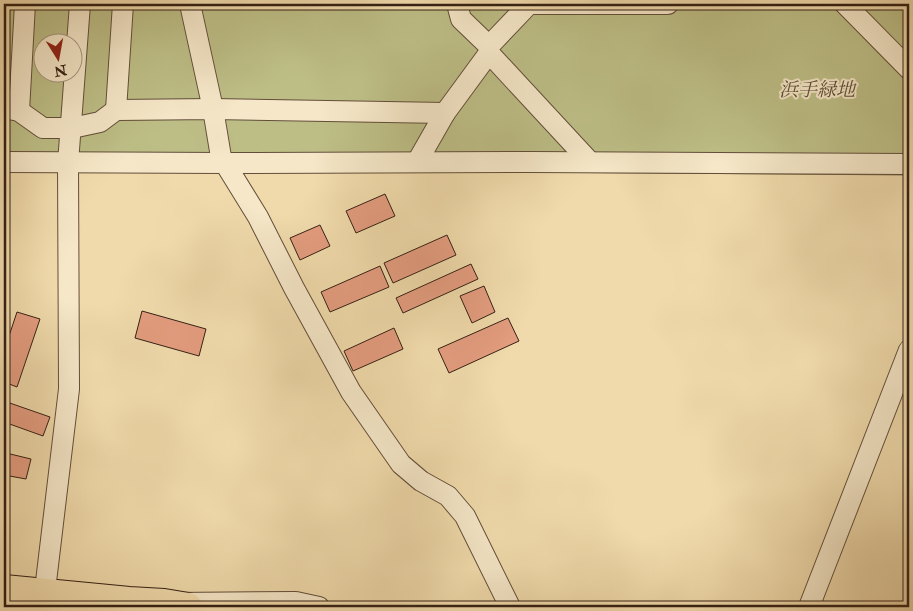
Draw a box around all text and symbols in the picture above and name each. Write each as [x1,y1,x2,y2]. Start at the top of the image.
north arrow [32,32,82,82]
text: N [52,61,69,80]
park label: 浜手緑地 [779,78,857,102]

